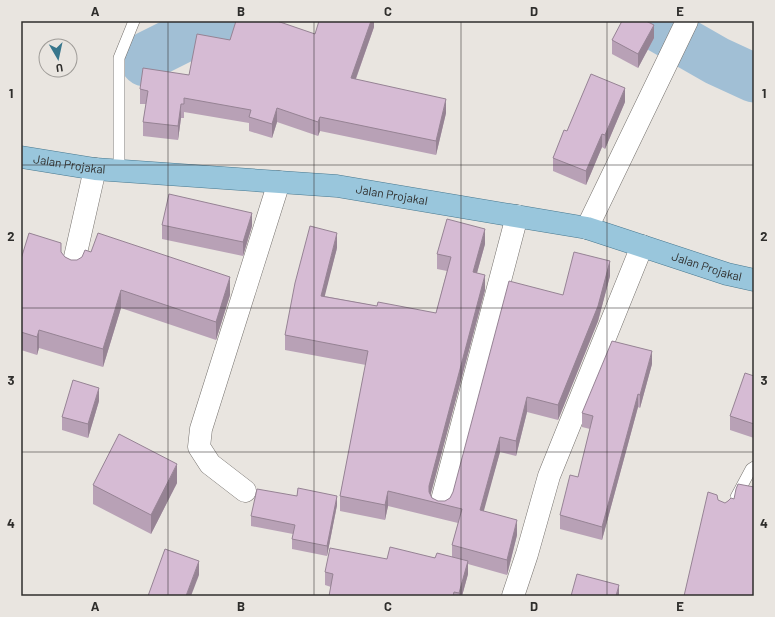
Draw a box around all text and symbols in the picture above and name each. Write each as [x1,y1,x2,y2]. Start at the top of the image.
text: A [91,3,100,19]
text: B [237,3,245,19]
text: C [384,3,392,19]
text: D [530,3,538,19]
text: E [676,3,684,19]
north arrow [38,38,78,78]
text: U [55,61,64,75]
text: 1 [9,85,13,101]
text: 1 [762,85,766,101]
street label: Jalan Projakal [33,151,106,176]
street label: Jalan Projakal [355,181,429,207]
text: 2 [7,228,15,244]
text: 2 [760,228,768,244]
street label: Jalan Projakal [670,248,743,283]
text: 3 [7,372,15,388]
text: 3 [760,372,768,388]
text: 4 [7,515,15,531]
text: 4 [760,515,768,531]
text: A [91,598,100,614]
text: B [237,598,245,614]
text: C [384,598,392,614]
text: D [530,598,538,614]
text: E [676,598,684,614]

